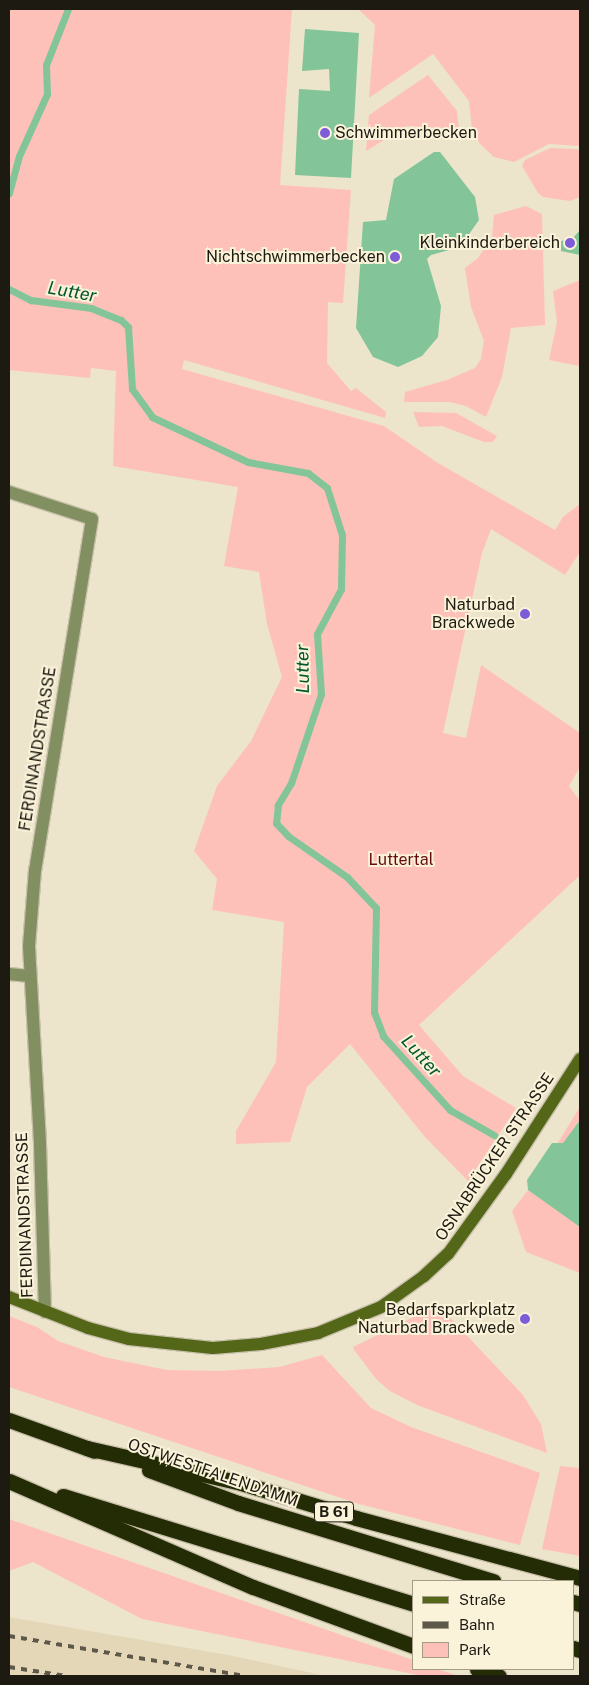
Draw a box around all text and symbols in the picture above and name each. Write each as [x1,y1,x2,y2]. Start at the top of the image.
place label: Schwimmerbecken [335,123,477,143]
marker: Schwimmerbecken [319,127,331,139]
place label: Kleinkinderbereich [420,233,560,253]
marker: Kleinkinderbereich [564,237,576,249]
place label: Nichtschwimmerbecken [206,247,385,267]
marker: Nichtschwimmerbecken [389,251,401,263]
water label: Lutter [46,277,98,307]
place label: Naturbad Brackwede [432,595,515,633]
marker: Naturbad Brackwede [519,608,531,620]
water label: Lutter [292,644,314,694]
street label: FERDINANDSTRASSE [16,666,60,832]
park label: Luttertal [369,850,433,870]
water label: Lutter [397,1030,445,1082]
street label: OSNABRÜCKER STRASSE [432,1069,558,1245]
street label: FERDINANDSTRASSE [13,1132,37,1298]
place label: Bedarfsparkplatz Naturbad Brackwede [358,1300,515,1338]
marker: Bedarfsparkplatz Naturbad Brackwede [519,1313,531,1325]
street label: OSTWESTFALENDAMM [125,1435,301,1511]
road number: B 61 [314,1500,354,1524]
legend [412,1580,574,1670]
text: Straße [459,1591,506,1608]
text: Bahn [459,1616,495,1633]
text: Park [459,1641,491,1658]

